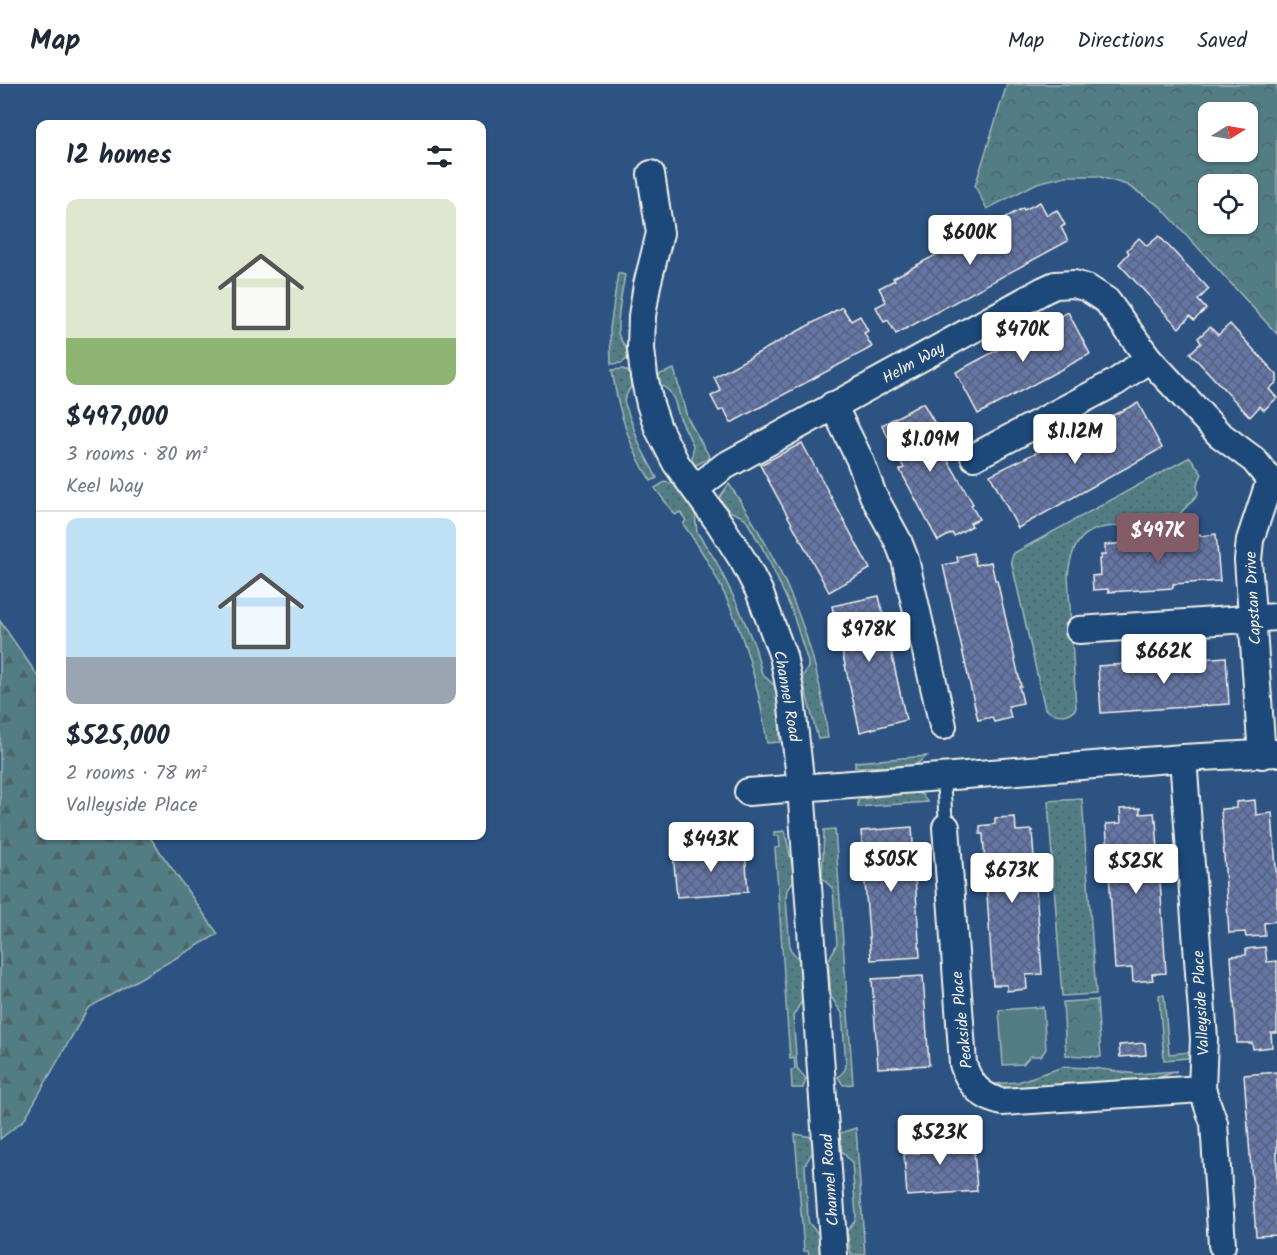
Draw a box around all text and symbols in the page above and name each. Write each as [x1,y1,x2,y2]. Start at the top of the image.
text: Map [30,19,81,64]
text: Map [1008,25,1044,58]
text: Directions [1077,25,1164,58]
text: Saved [1197,25,1247,58]
north arrow [1198,102,1258,162]
map controls [1198,102,1258,234]
text: 12 homes [66,135,172,177]
icon: filters [423,140,456,173]
button: locate [1198,174,1258,234]
pin: $600K [928,215,1012,266]
text: $600K [942,218,998,250]
icon: home [207,238,315,346]
pin: $470K [981,312,1065,363]
text: $470K [996,315,1050,347]
street label: Helm Way [878,336,950,391]
text: $497,000 [66,397,168,439]
pin: $1.12M [1026,414,1124,465]
text: $1.12M [1047,417,1103,449]
pin: $1.09M [881,422,979,473]
text: $1.09M [901,425,959,457]
text: 3 rooms · 80 m² [66,439,208,471]
text: Keel Way [66,471,143,503]
pin: $497K [1116,513,1200,564]
text: $497K [1131,516,1185,548]
street label: Capstan Drive [1239,551,1268,645]
icon: home [207,557,315,665]
pin: $978K [827,612,911,663]
text: $978K [841,615,897,647]
pin: $662K [1122,634,1206,685]
text: $662K [1135,637,1193,669]
street label: Channel Road [766,649,807,745]
text: $525,000 [66,716,170,758]
text: 2 rooms · 78 m² [66,758,207,790]
text: Valleyside Place [66,790,198,822]
pin: $443K [669,822,753,873]
text: $443K [683,825,739,857]
pin: $505K [849,842,933,893]
pin: $525K [1094,844,1178,895]
text: $505K [864,845,918,877]
text: $525K [1108,847,1164,879]
pin: $673K [970,853,1054,904]
text: $673K [984,856,1040,888]
street label: Valleyside Place [1186,950,1217,1056]
street label: Peakside Place [945,970,980,1070]
pin: $523K [898,1115,982,1166]
text: $523K [912,1118,968,1150]
street label: Channel Road [815,1132,846,1227]

